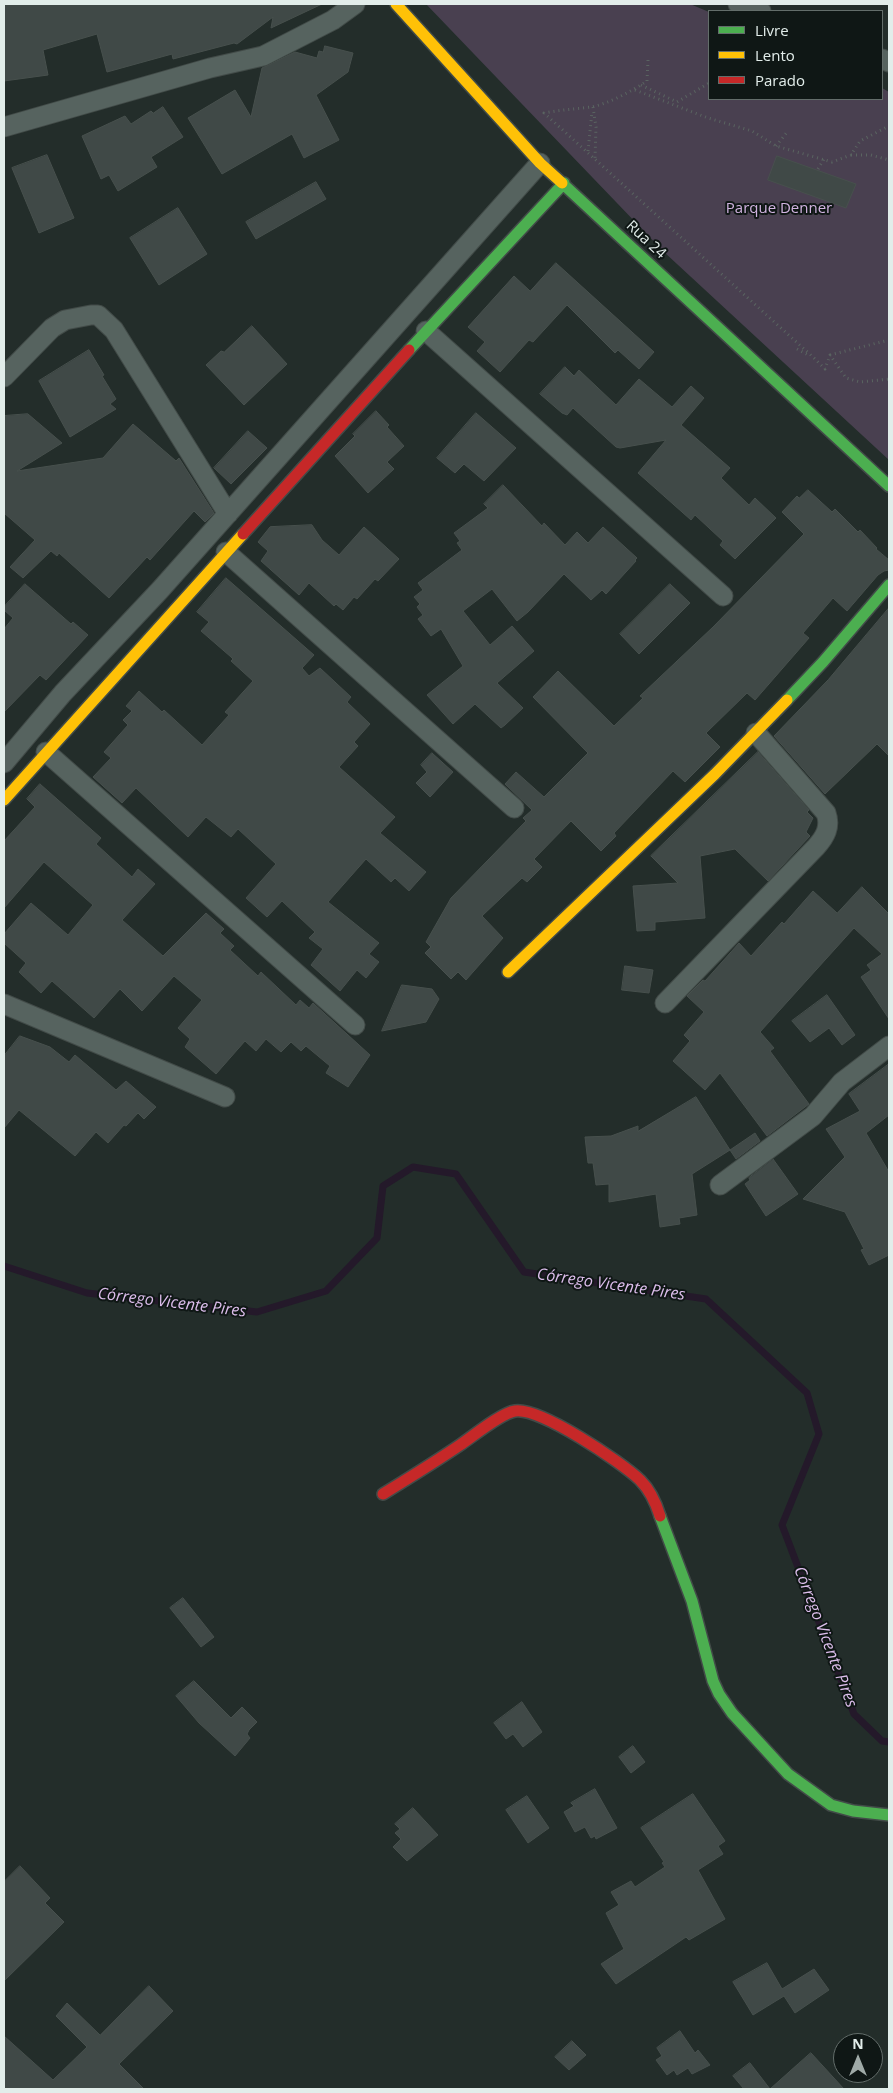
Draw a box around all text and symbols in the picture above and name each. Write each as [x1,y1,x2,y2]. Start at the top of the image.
legend [708,10,883,100]
text: Livre [755,20,789,40]
text: Lento [755,45,795,65]
text: Parado [755,70,805,90]
park label: Parque Denner [726,200,832,218]
street label: Rua 24 [622,217,670,263]
water label: Córrego Vicente Pires [536,1265,686,1305]
water label: Córrego Vicente Pires [97,1284,247,1322]
water label: Córrego Vicente Pires [789,1564,861,1710]
north arrow [833,2033,883,2083]
text: N [852,2034,864,2053]

